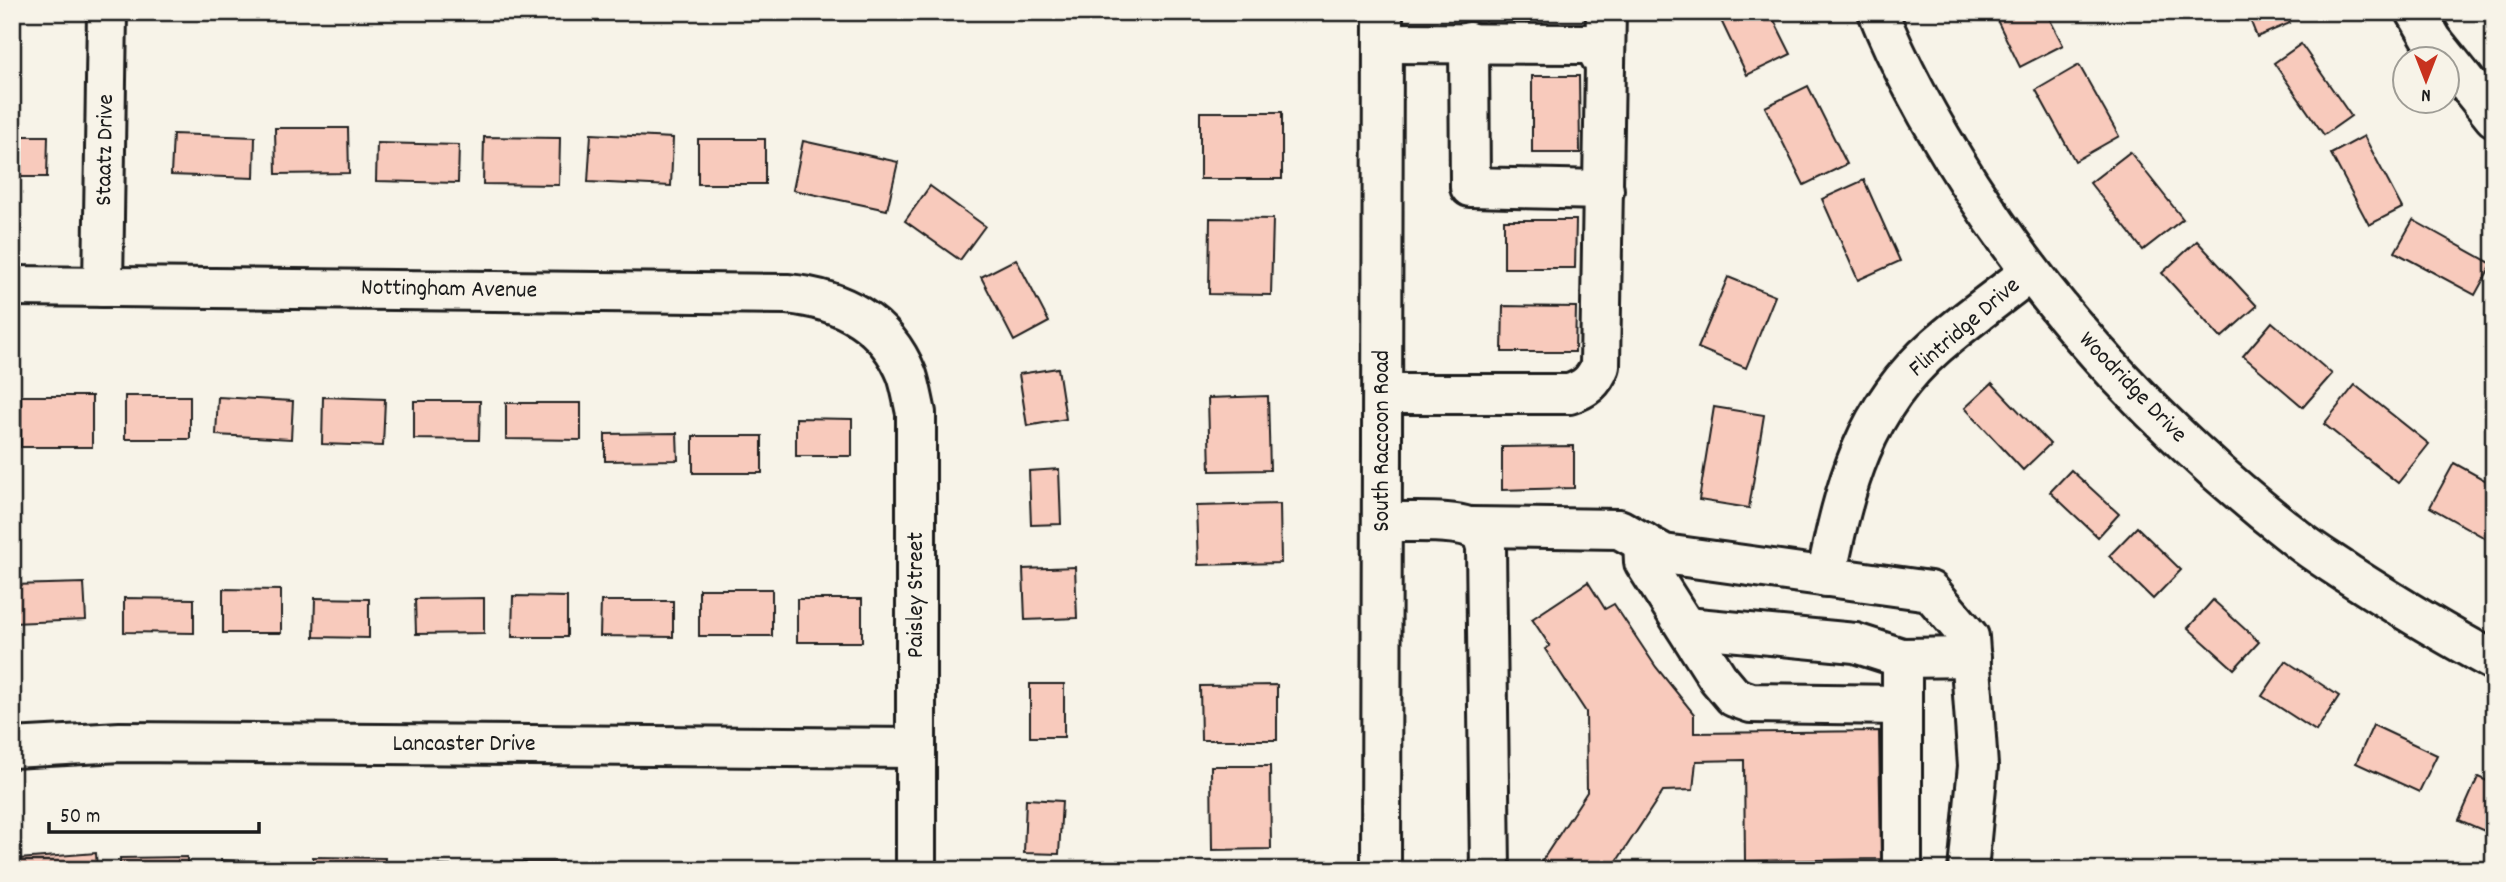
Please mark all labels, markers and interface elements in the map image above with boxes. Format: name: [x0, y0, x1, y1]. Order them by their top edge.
north arrow: [2390, 46, 2460, 116]
text: N: [2421, 80, 2431, 107]
street label: Staatz Drive: [88, 94, 124, 206]
street label: Flintridge Drive: [1902, 270, 2028, 386]
street label: Nottingham Avenue: [361, 271, 537, 309]
street label: Woodridge Drive: [2070, 324, 2194, 452]
street label: South Raccoon Road: [1366, 350, 1400, 532]
street label: Paisley Street: [900, 532, 934, 658]
street label: Lancaster Drive: [392, 728, 536, 762]
scale bar: [49, 791, 259, 835]
text: 50 m: [60, 803, 100, 833]

